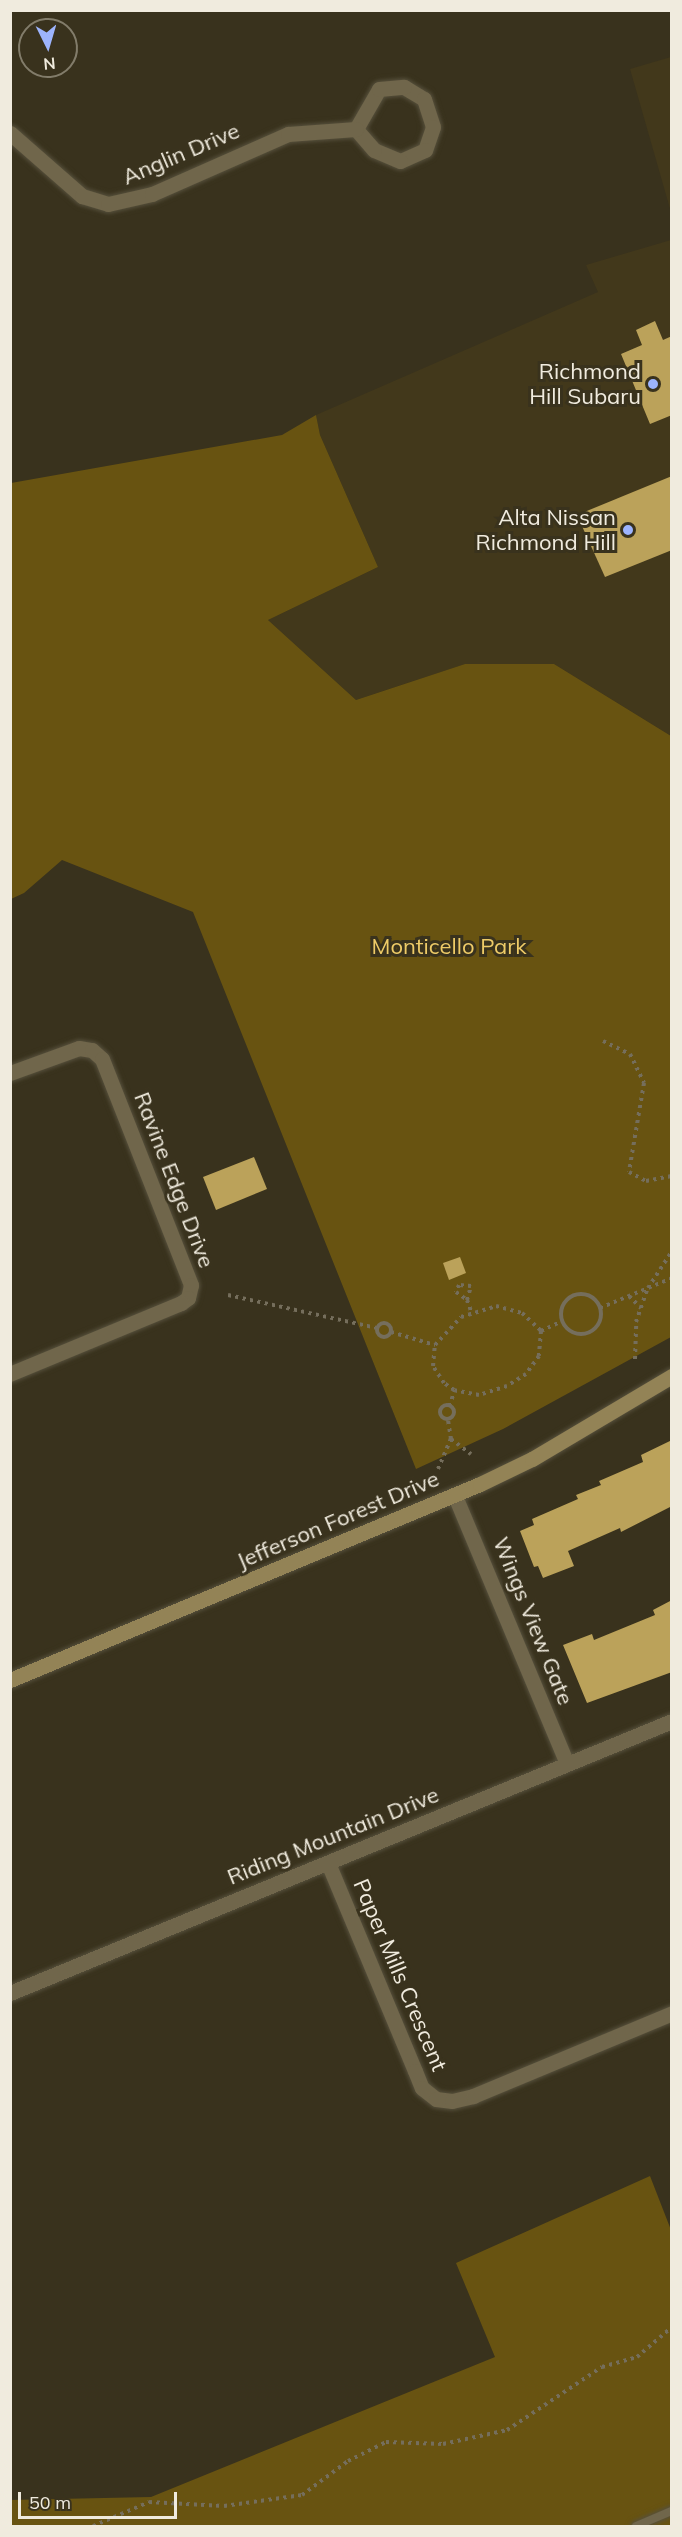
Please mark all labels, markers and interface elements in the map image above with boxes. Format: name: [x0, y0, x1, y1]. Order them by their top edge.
north arrow: [18, 18, 78, 78]
text: N: [42, 53, 56, 74]
street label: Anglin Drive: [119, 118, 243, 190]
place label: Richmond Hill Subaru: [529, 358, 641, 410]
marker: Richmond Hill Subaru: [646, 377, 660, 391]
place label: Alta Nissan Richmond Hill: [475, 504, 616, 556]
marker: Alta Nissan Richmond Hill: [621, 523, 635, 537]
park label: Monticello Park: [372, 934, 526, 960]
street label: Ravine Edge Drive: [128, 1088, 220, 1272]
street label: Jefferson Forest Drive: [233, 1465, 443, 1575]
street label: Wings View Gate: [487, 1533, 579, 1709]
street label: Riding Mountain Drive: [223, 1781, 443, 1891]
street label: Paper Mills Crescent: [348, 1875, 452, 2075]
scale bar: [21, 2480, 180, 2518]
text: 50 m: [29, 2491, 71, 2514]

